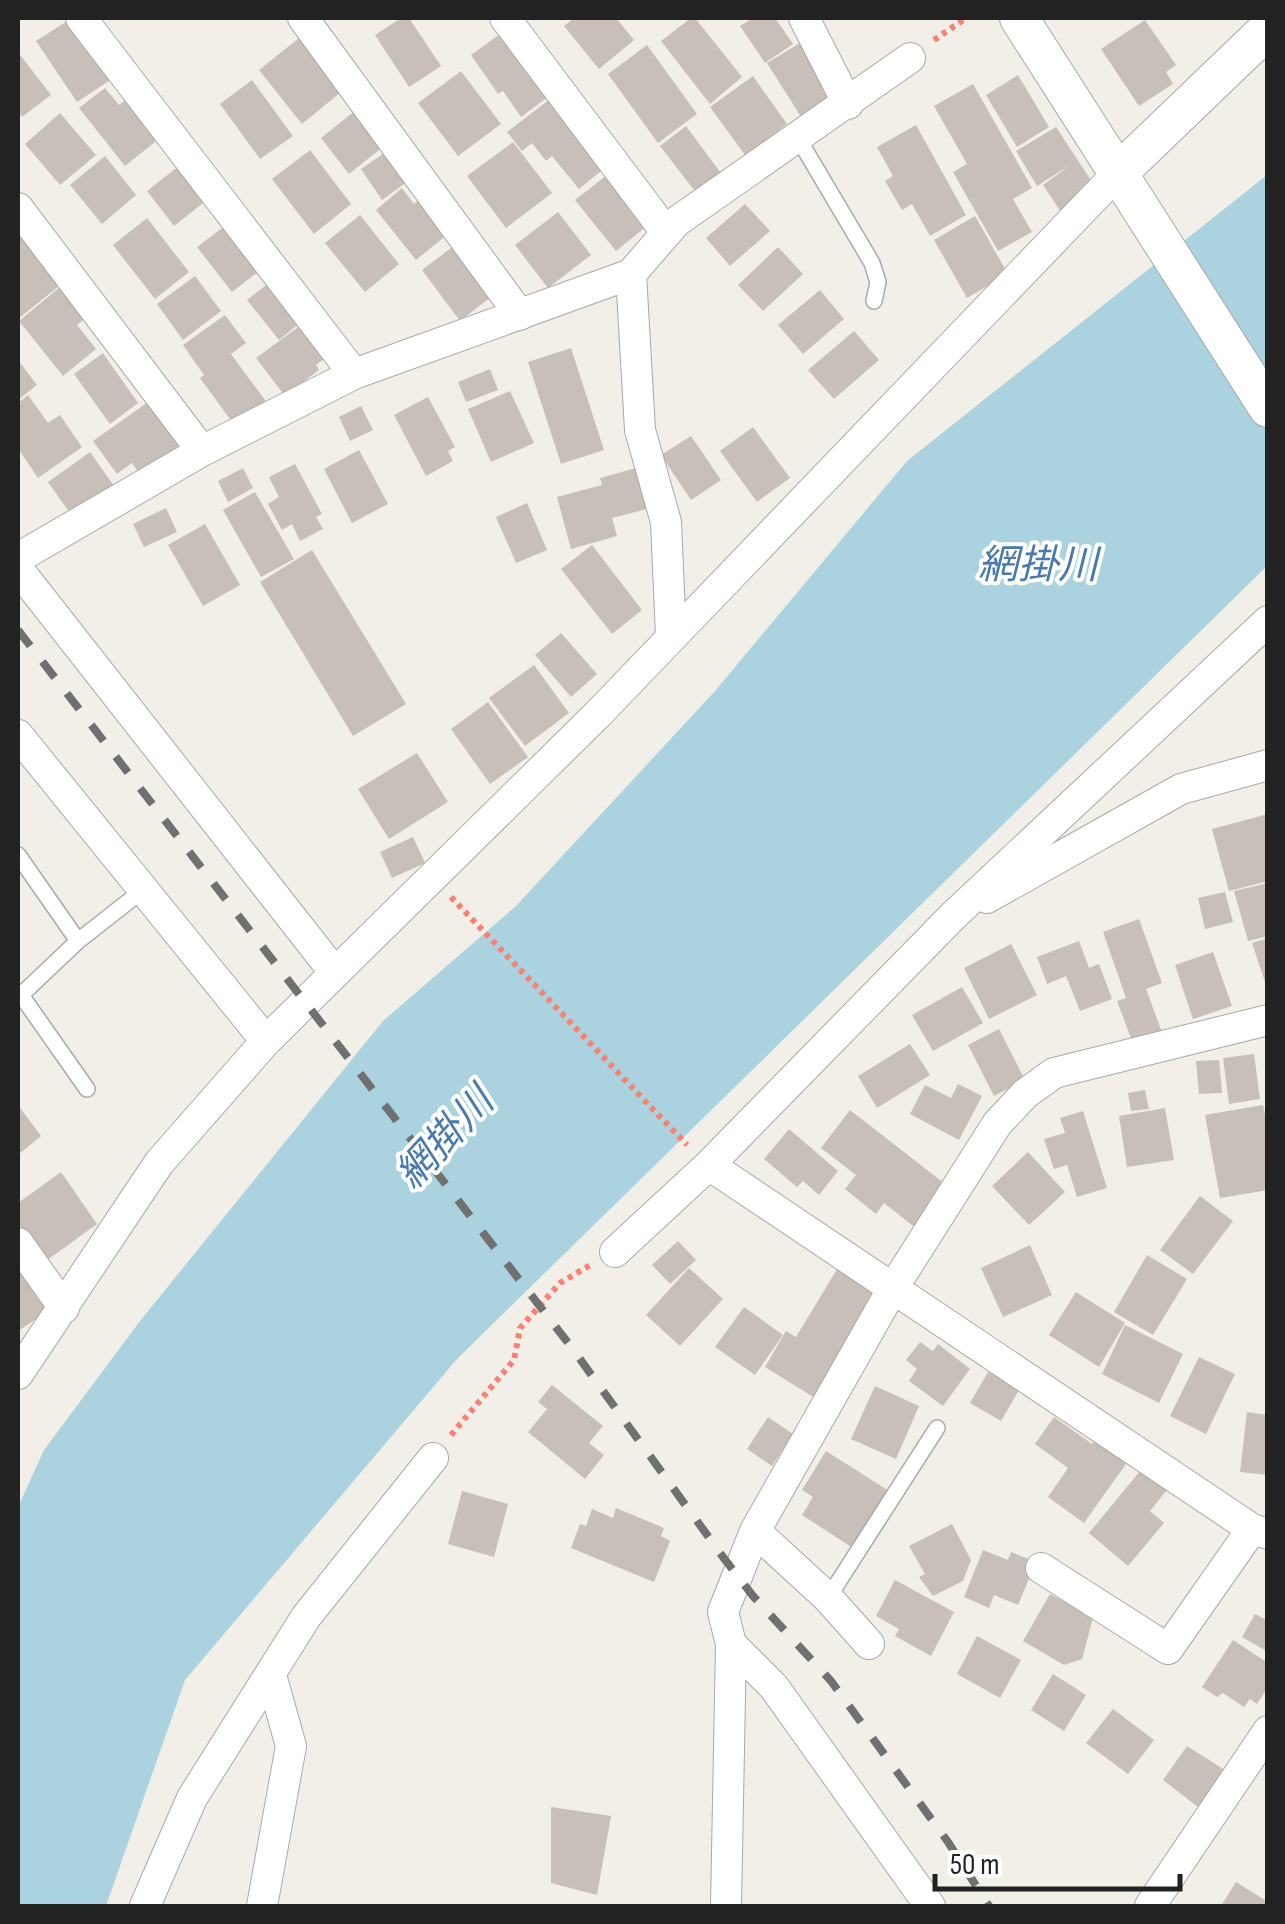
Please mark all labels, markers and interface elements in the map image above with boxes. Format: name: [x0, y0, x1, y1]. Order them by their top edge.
water label: 網掛川: [978, 542, 1102, 590]
water label: 網掛川: [387, 1075, 507, 1199]
scale bar: [935, 1829, 1180, 1891]
text: 50 m: [950, 1847, 999, 1883]

